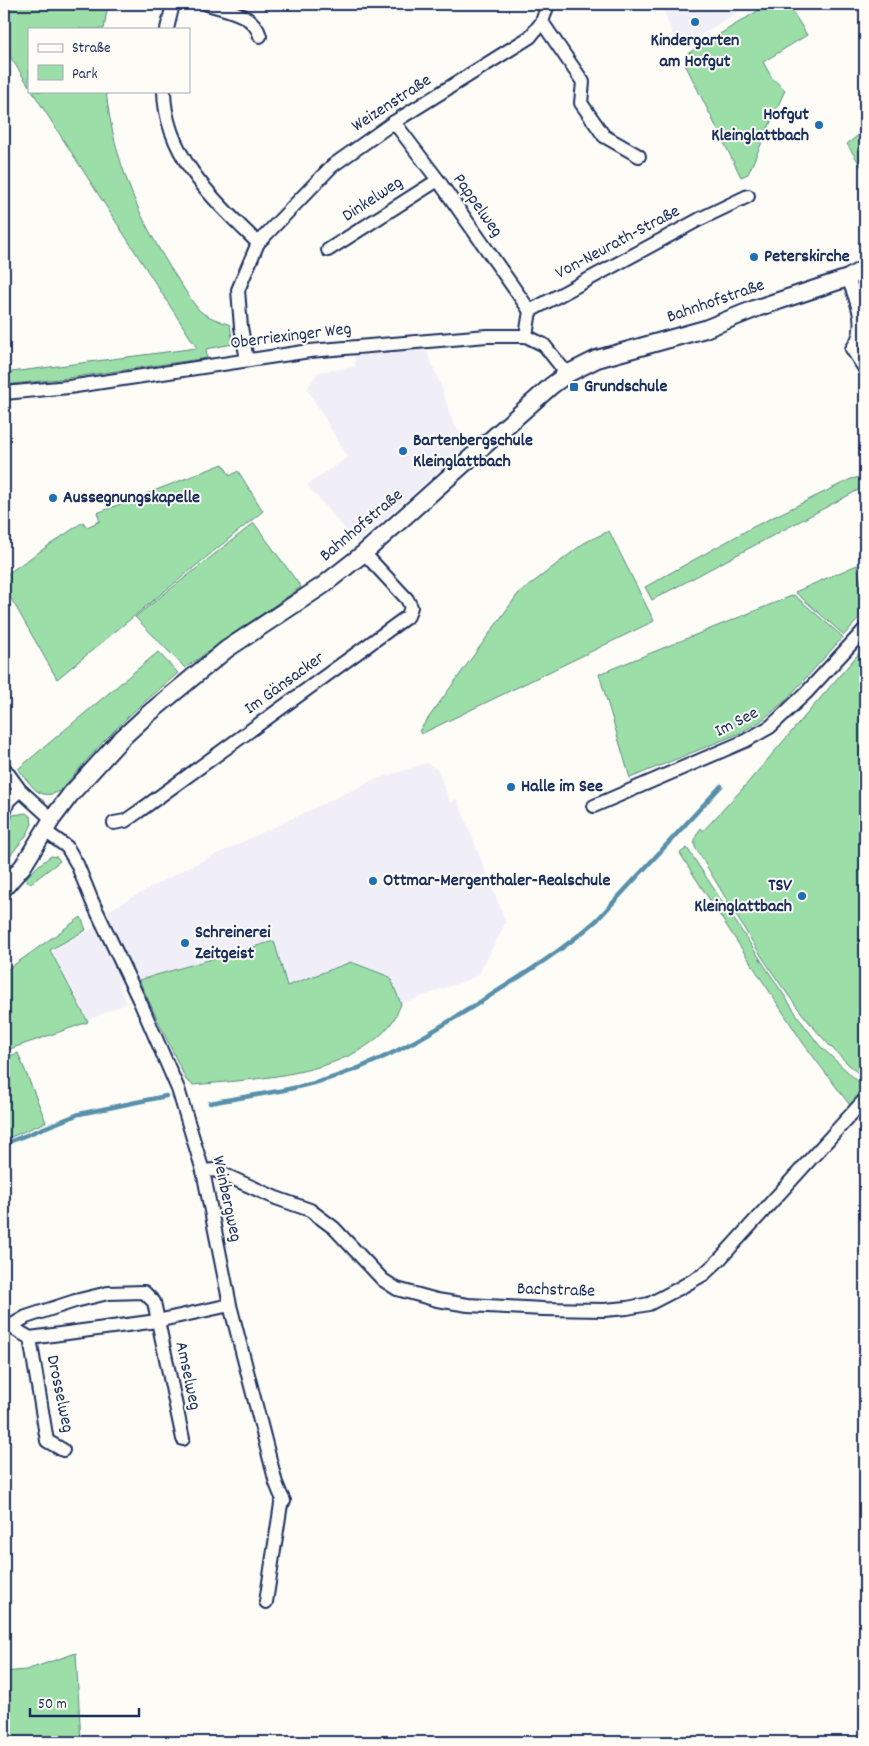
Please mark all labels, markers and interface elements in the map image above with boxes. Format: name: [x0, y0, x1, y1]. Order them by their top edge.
marker: Kindergarten am Hofgut: [689, 16, 701, 28]
legend: [28, 28, 190, 92]
place label: Kindergarten am Hofgut: [651, 29, 739, 75]
text: Straße: [72, 38, 111, 60]
text: Park: [72, 64, 98, 86]
street label: Weizenstraße: [347, 69, 437, 139]
place label: Hofgut Kleinglattbach: [711, 103, 809, 149]
marker: Hofgut Kleinglattbach: [813, 119, 825, 131]
street label: Pappelweg: [446, 169, 508, 243]
street label: Dinkelweg: [338, 171, 408, 229]
street label: Von-Neurath-Straße: [551, 200, 685, 286]
place label: Peterskirche: [764, 245, 850, 270]
marker: Peterskirche: [748, 251, 760, 263]
street label: Bahnhofstraße: [664, 274, 768, 330]
street label: Oberriexinger Weg: [229, 317, 353, 357]
place label: Grundschule: [584, 375, 667, 400]
marker: Grundschule: [568, 381, 580, 393]
place label: Bartenbergschule Kleinglattbach: [413, 429, 533, 475]
marker: Bartenbergschule Kleinglattbach: [397, 445, 409, 457]
street label: Bahnhofstraße: [315, 484, 409, 568]
place label: Aussegnungskapelle: [63, 486, 200, 511]
marker: Aussegnungskapelle: [47, 492, 59, 504]
street label: Im Gänsacker: [240, 646, 331, 722]
street label: Im See: [711, 701, 763, 745]
place label: Halle im See: [521, 775, 603, 800]
marker: Halle im See: [505, 781, 517, 793]
place label: Ottmar-Mergenthaler-Realschule: [383, 869, 610, 894]
place label: TSV Kleinglattbach: [694, 874, 792, 920]
marker: Ottmar-Mergenthaler-Realschule: [367, 875, 379, 887]
marker: TSV Kleinglattbach: [796, 890, 808, 902]
place label: Schreinerei Zeitgeist: [195, 921, 271, 967]
marker: Schreinerei Zeitgeist: [179, 937, 191, 949]
street label: Weinbergweg: [205, 1154, 247, 1245]
street label: Bachstraße: [516, 1277, 596, 1305]
street label: Amselweg: [168, 1339, 206, 1413]
street label: Drosselweg: [39, 1353, 79, 1435]
scale bar: [30, 1686, 139, 1718]
text: 50 m: [38, 1694, 67, 1716]

